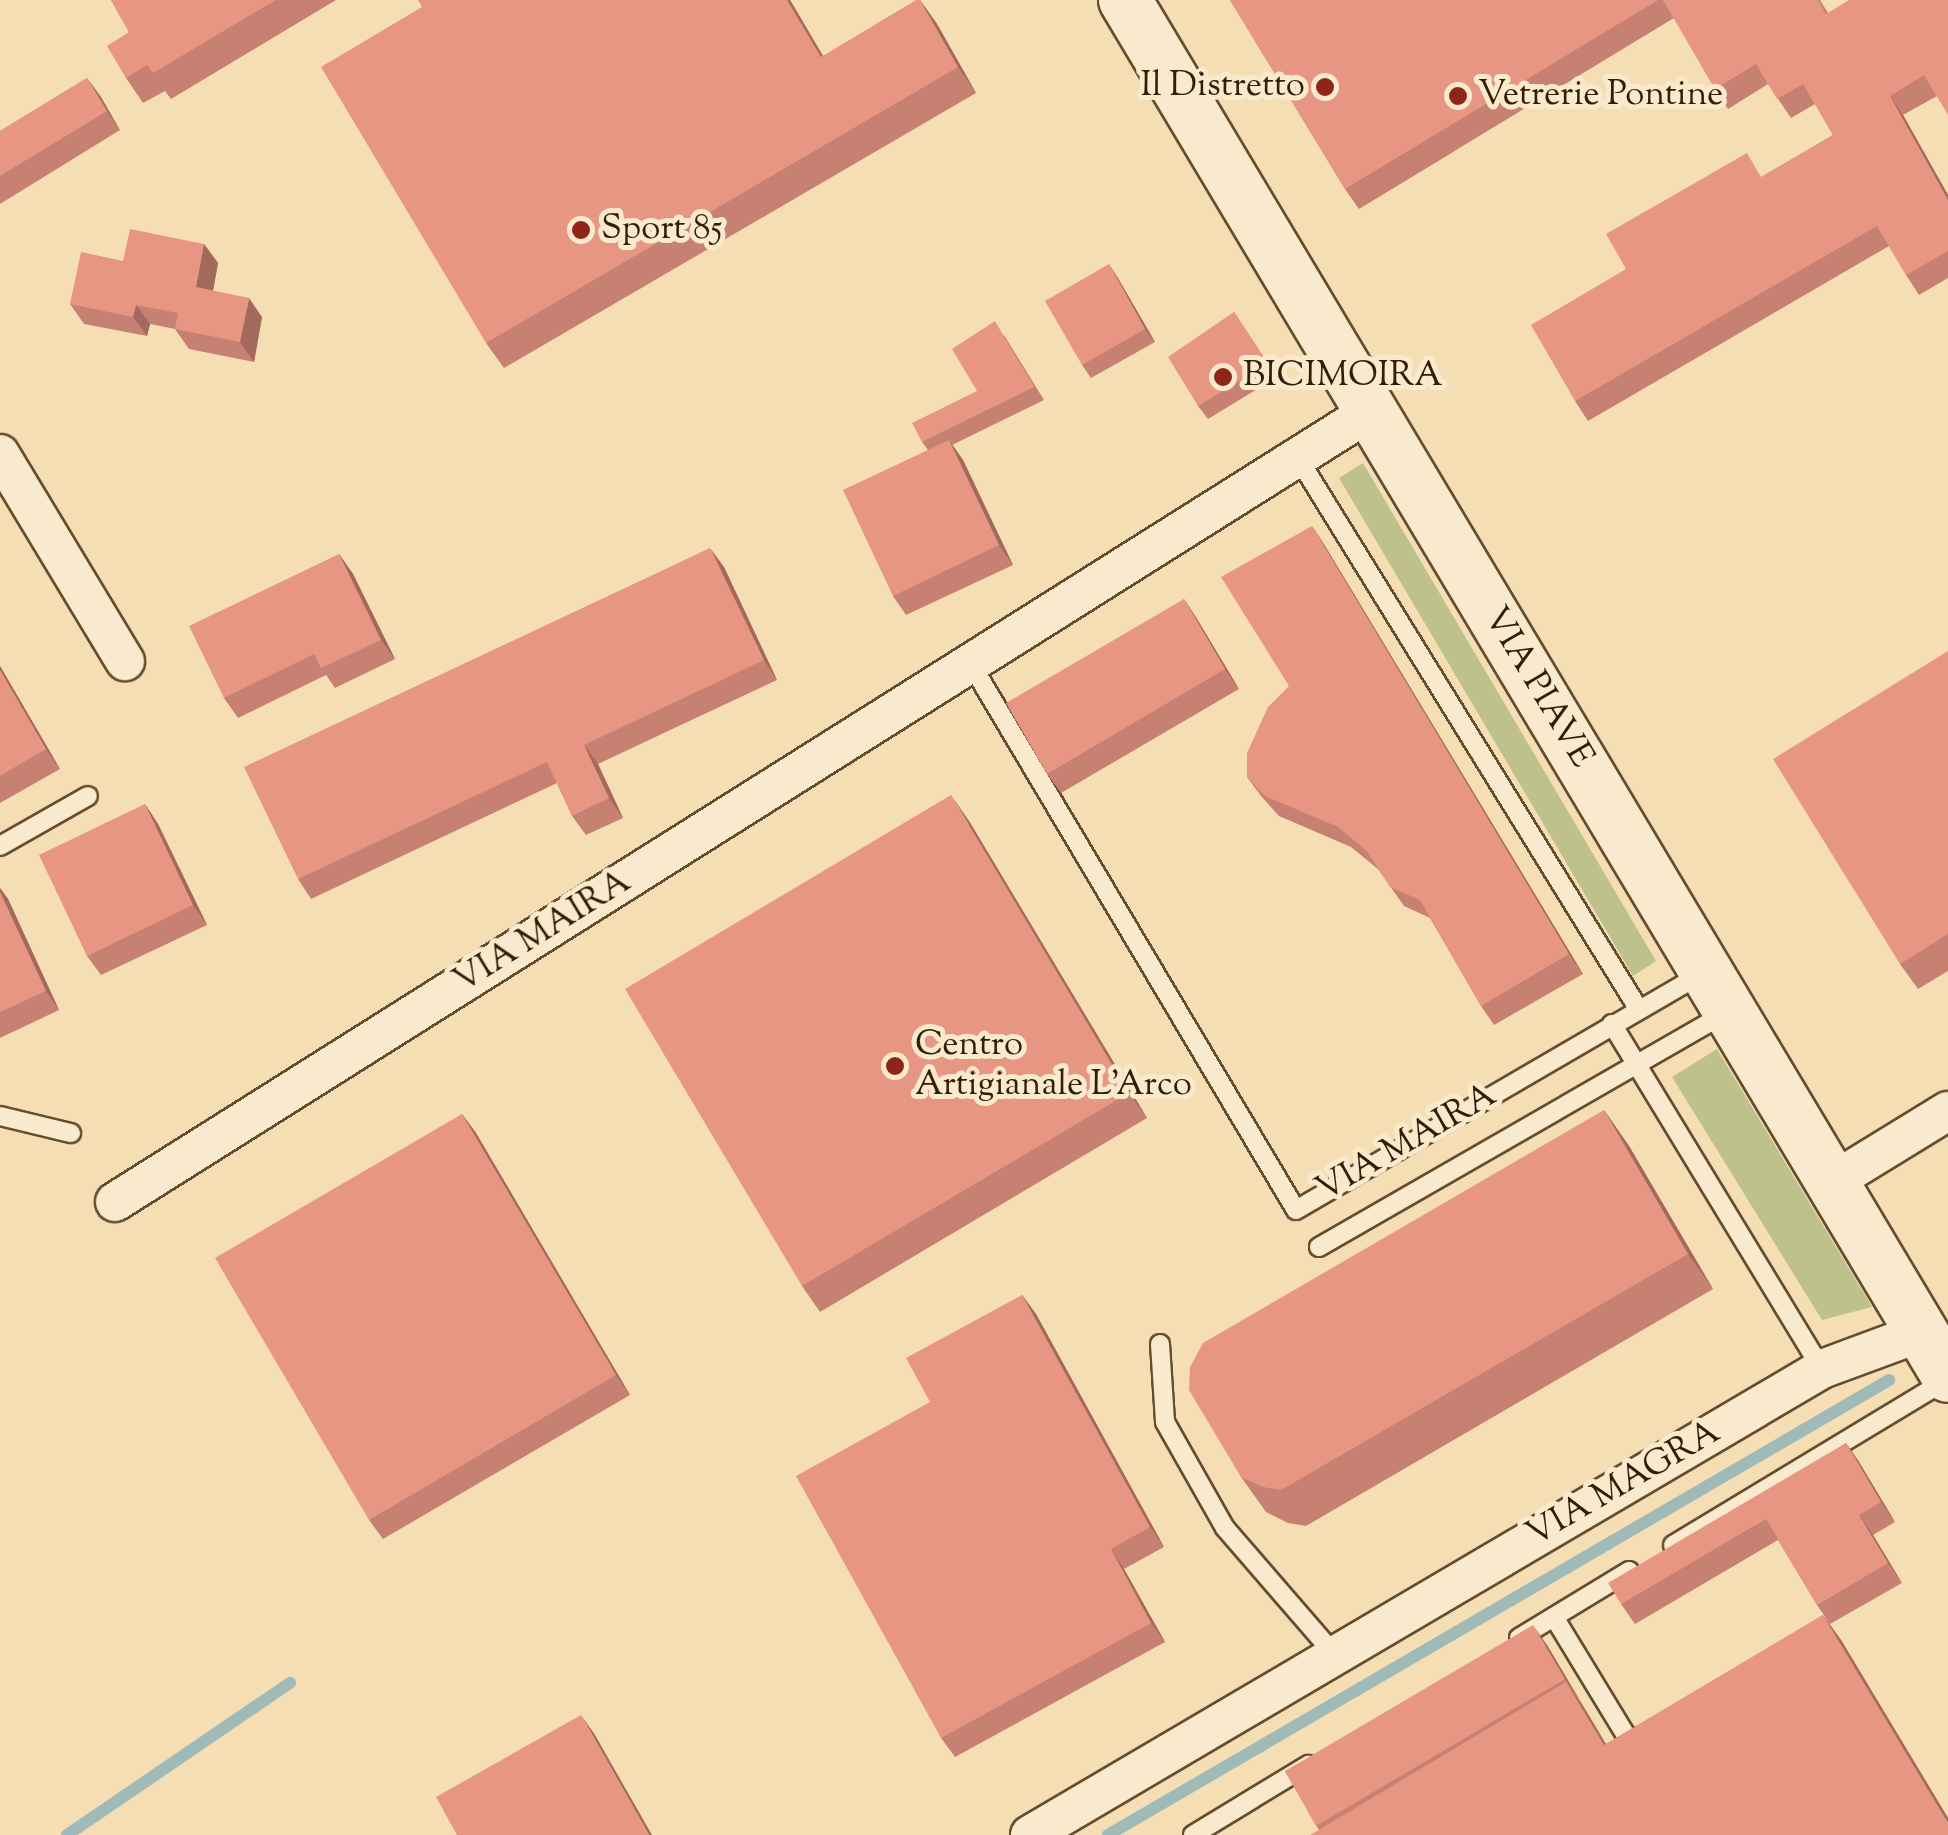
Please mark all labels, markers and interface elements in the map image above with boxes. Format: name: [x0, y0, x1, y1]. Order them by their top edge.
place label: Il Distretto: [1141, 66, 1305, 108]
place label: Vetrerie Pontine: [1478, 75, 1723, 117]
marker: Il Distretto: [1314, 76, 1336, 98]
marker: Vetrerie Pontine: [1447, 85, 1469, 107]
place label: Sport 85: [601, 209, 722, 251]
marker: Sport 85: [570, 219, 592, 241]
place label: BICIMOIRA: [1243, 356, 1443, 398]
marker: BICIMOIRA: [1212, 366, 1234, 388]
street label: VIA PIAVE: [1473, 600, 1601, 776]
street label: VIA MAIRA: [447, 862, 639, 1004]
place label: Centro Artigianale L'Arco: [915, 1025, 1192, 1107]
marker: Centro Artigianale L'Arco: [884, 1055, 906, 1077]
street label: VIA MAIRA: [1309, 1076, 1505, 1212]
street label: VIA MAGRA: [1520, 1413, 1728, 1557]

